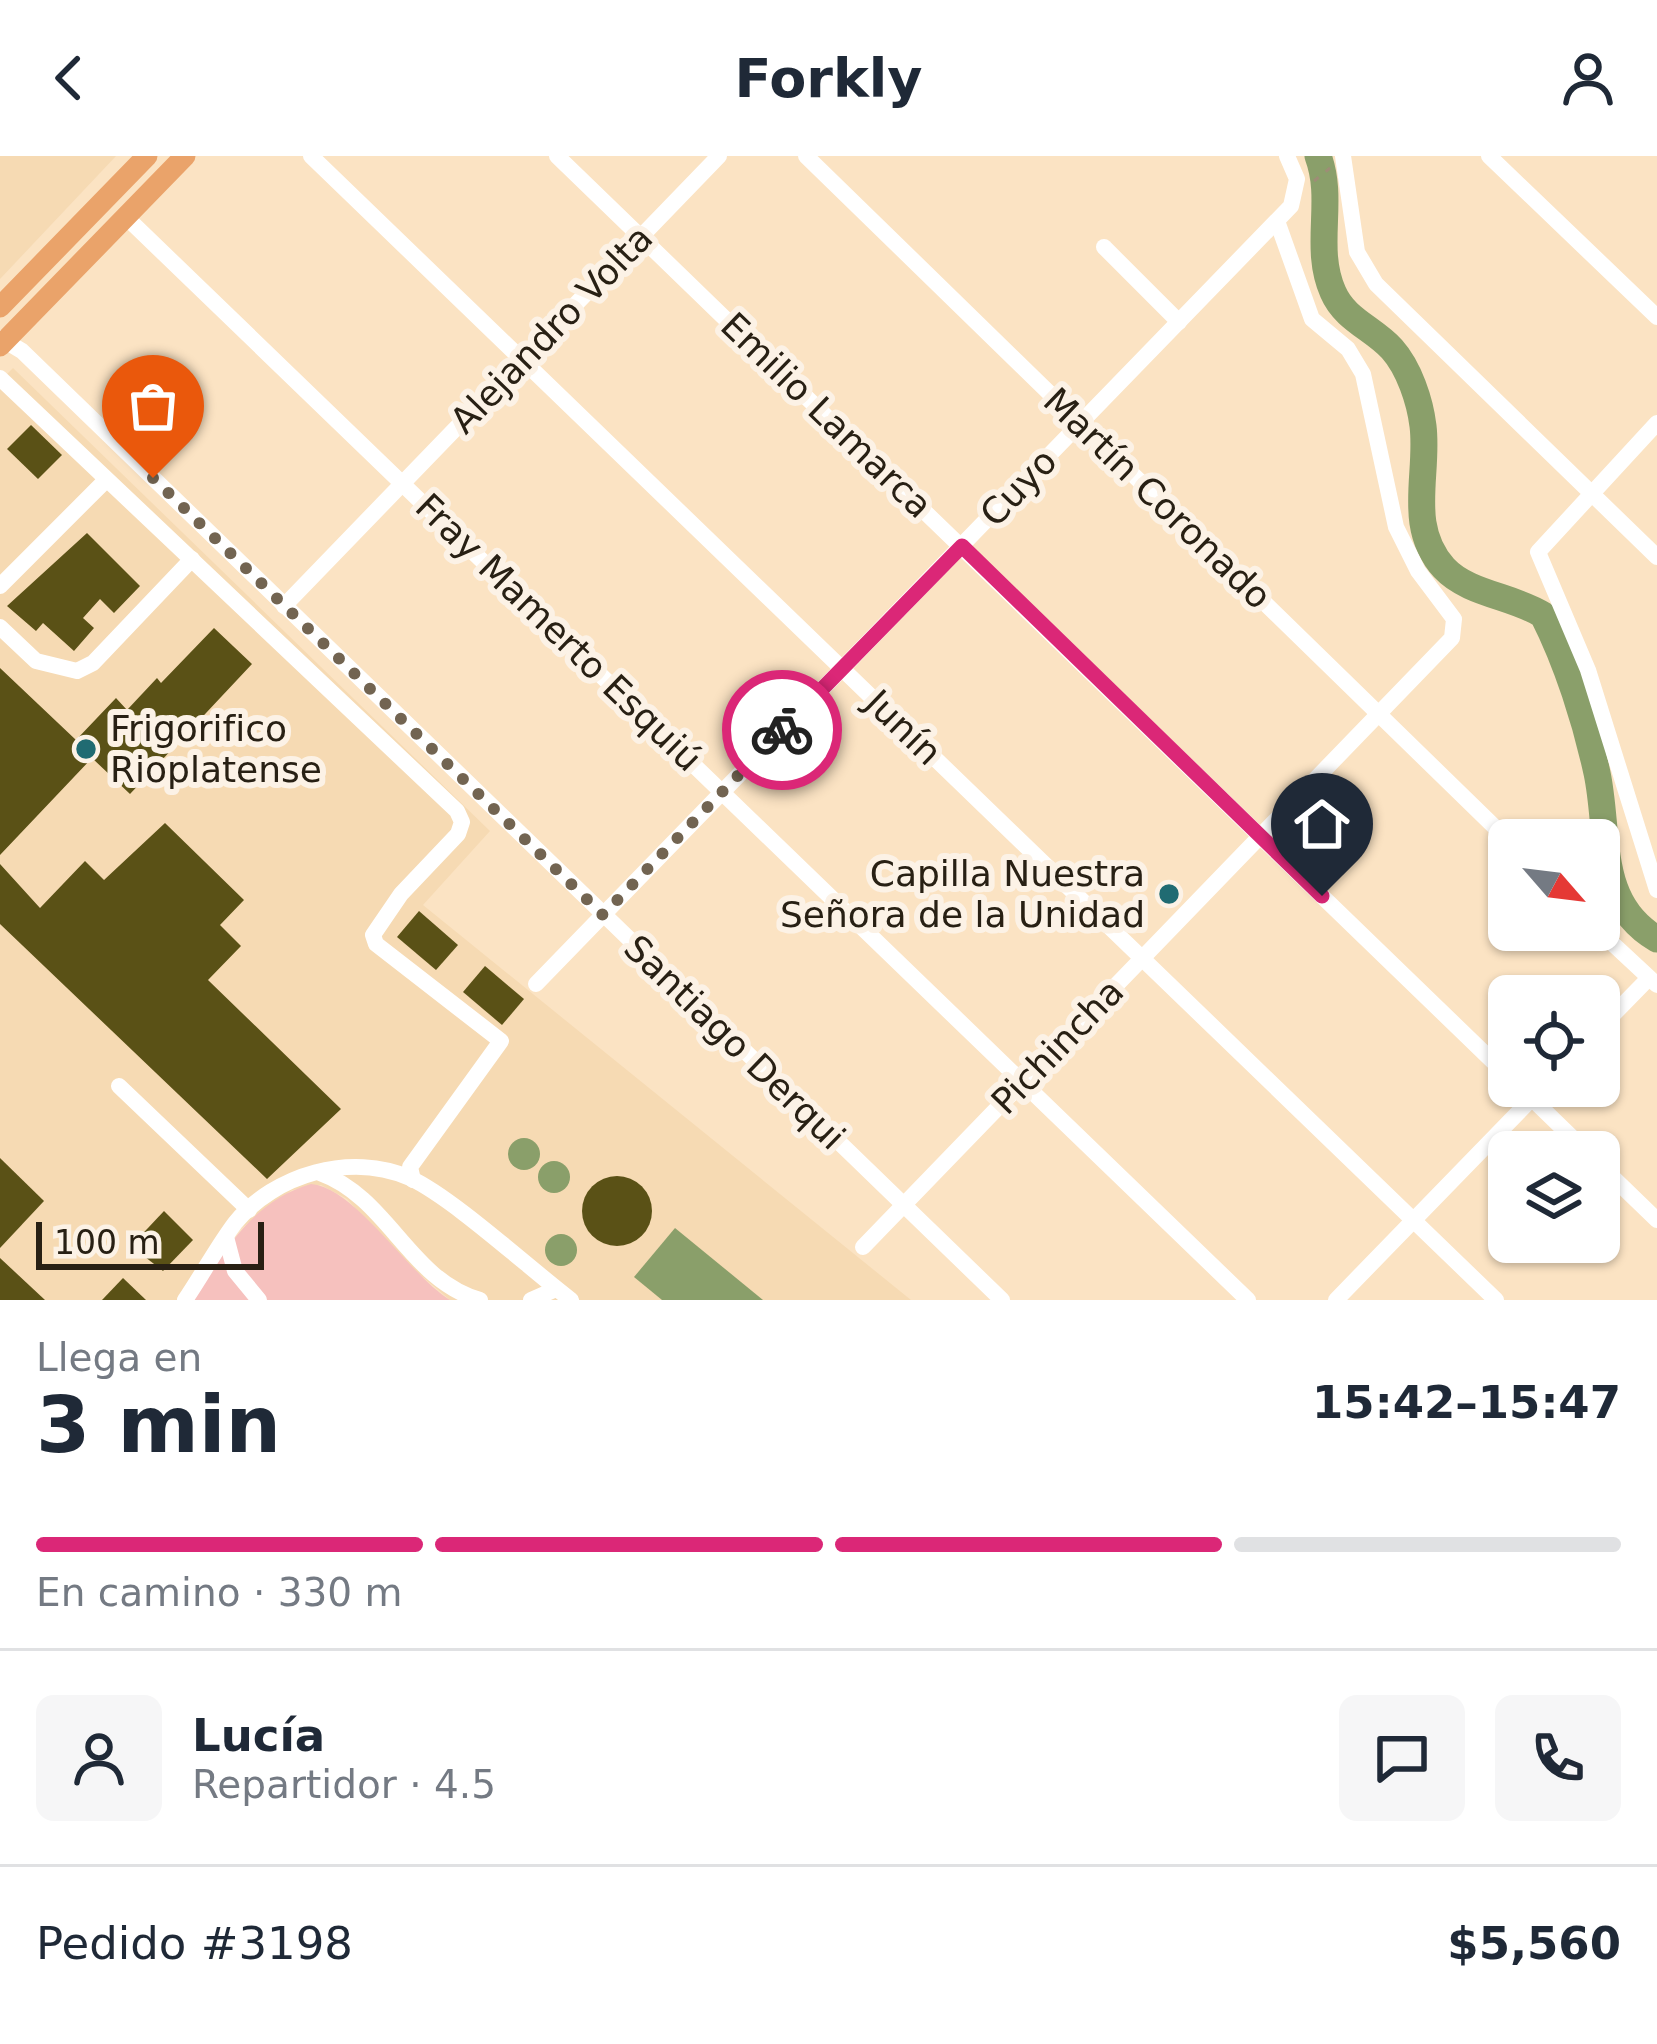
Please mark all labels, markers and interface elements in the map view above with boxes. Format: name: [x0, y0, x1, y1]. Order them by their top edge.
icon: back: [36, 45, 102, 111]
icon: person: [1555, 45, 1621, 111]
text: Forkly: [734, 47, 923, 110]
street label: Alejandro Volta: [442, 217, 661, 441]
street label: Emilio Lamarca: [713, 305, 940, 526]
pin: [102, 355, 204, 478]
icon: bag: [120, 373, 186, 439]
street label: Martín Coronado: [1036, 380, 1280, 617]
street label: Cuyo: [972, 440, 1065, 534]
street label: Fray Mamerto Esquiú: [408, 485, 710, 779]
courier: [722, 670, 842, 790]
street label: Junín: [856, 680, 950, 773]
icon: bike: [749, 697, 815, 763]
place label: Frigorifico Rioplatense: [110, 708, 322, 790]
marker: Frigorifico Rioplatense: [73, 736, 99, 762]
pin: [1271, 773, 1373, 896]
icon: home: [1289, 791, 1355, 857]
north arrow: [1488, 819, 1620, 951]
map controls: [1488, 819, 1620, 1263]
place label: Capilla Nuestra Señora de la Unidad: [780, 853, 1145, 935]
marker: Capilla Nuestra Señora de la Unidad: [1156, 881, 1182, 907]
street label: Santiago Derqui: [616, 927, 853, 1158]
street label: Pichincha: [983, 971, 1132, 1122]
button: locate: [1488, 975, 1620, 1107]
button: layers: [1488, 1131, 1620, 1263]
scale bar: [36, 1216, 264, 1269]
text: 100 m: [54, 1223, 160, 1262]
text: Llega en: [36, 1335, 202, 1380]
text: 15:42–15:47: [1312, 1376, 1621, 1429]
text: 3 min: [36, 1380, 281, 1470]
text: En camino · 330 m: [36, 1570, 403, 1615]
button: person: [36, 1695, 162, 1821]
button: chat: [1339, 1695, 1465, 1821]
button: phone: [1495, 1695, 1621, 1821]
text: Lucía: [192, 1709, 325, 1762]
text: Repartidor · 4.5: [192, 1762, 496, 1807]
text: Pedido #3198: [36, 1917, 353, 1970]
text: $5,560: [1447, 1917, 1621, 1970]

